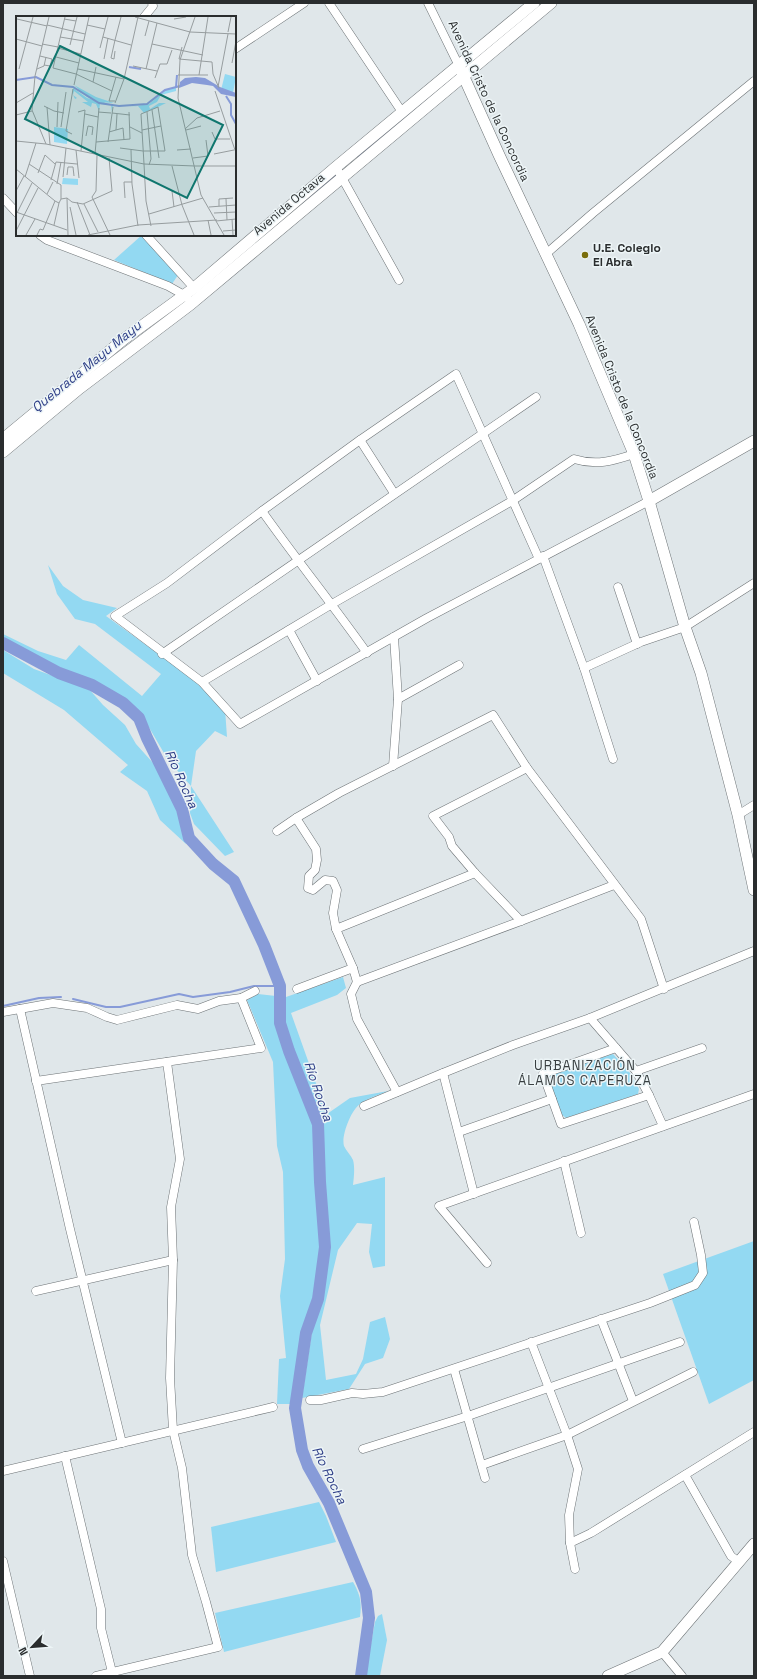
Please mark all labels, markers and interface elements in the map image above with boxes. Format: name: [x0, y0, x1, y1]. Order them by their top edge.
inset map: [16, 16, 236, 236]
street label: Avenida Cristo de la Concordia: [445, 18, 533, 184]
street label: Avenida Octava: [250, 169, 328, 239]
place label: U.E. Colegio El Abra: [593, 240, 661, 270]
marker: U.E. Colegio El Abra: [580, 250, 590, 260]
street label: Avenida Cristo de la Concordia: [582, 313, 662, 482]
water label: Quebrada Mayu Mayu: [28, 316, 145, 416]
water label: Río Rocha: [161, 747, 202, 812]
district label: URBANIZACIÓN ÁLAMOS CAPERUZA: [518, 1057, 652, 1089]
water label: Río Rocha: [300, 1059, 337, 1124]
water label: Río Rocha: [308, 1444, 351, 1507]
north arrow: [12, 1627, 52, 1667]
text: N: [15, 1645, 31, 1658]

